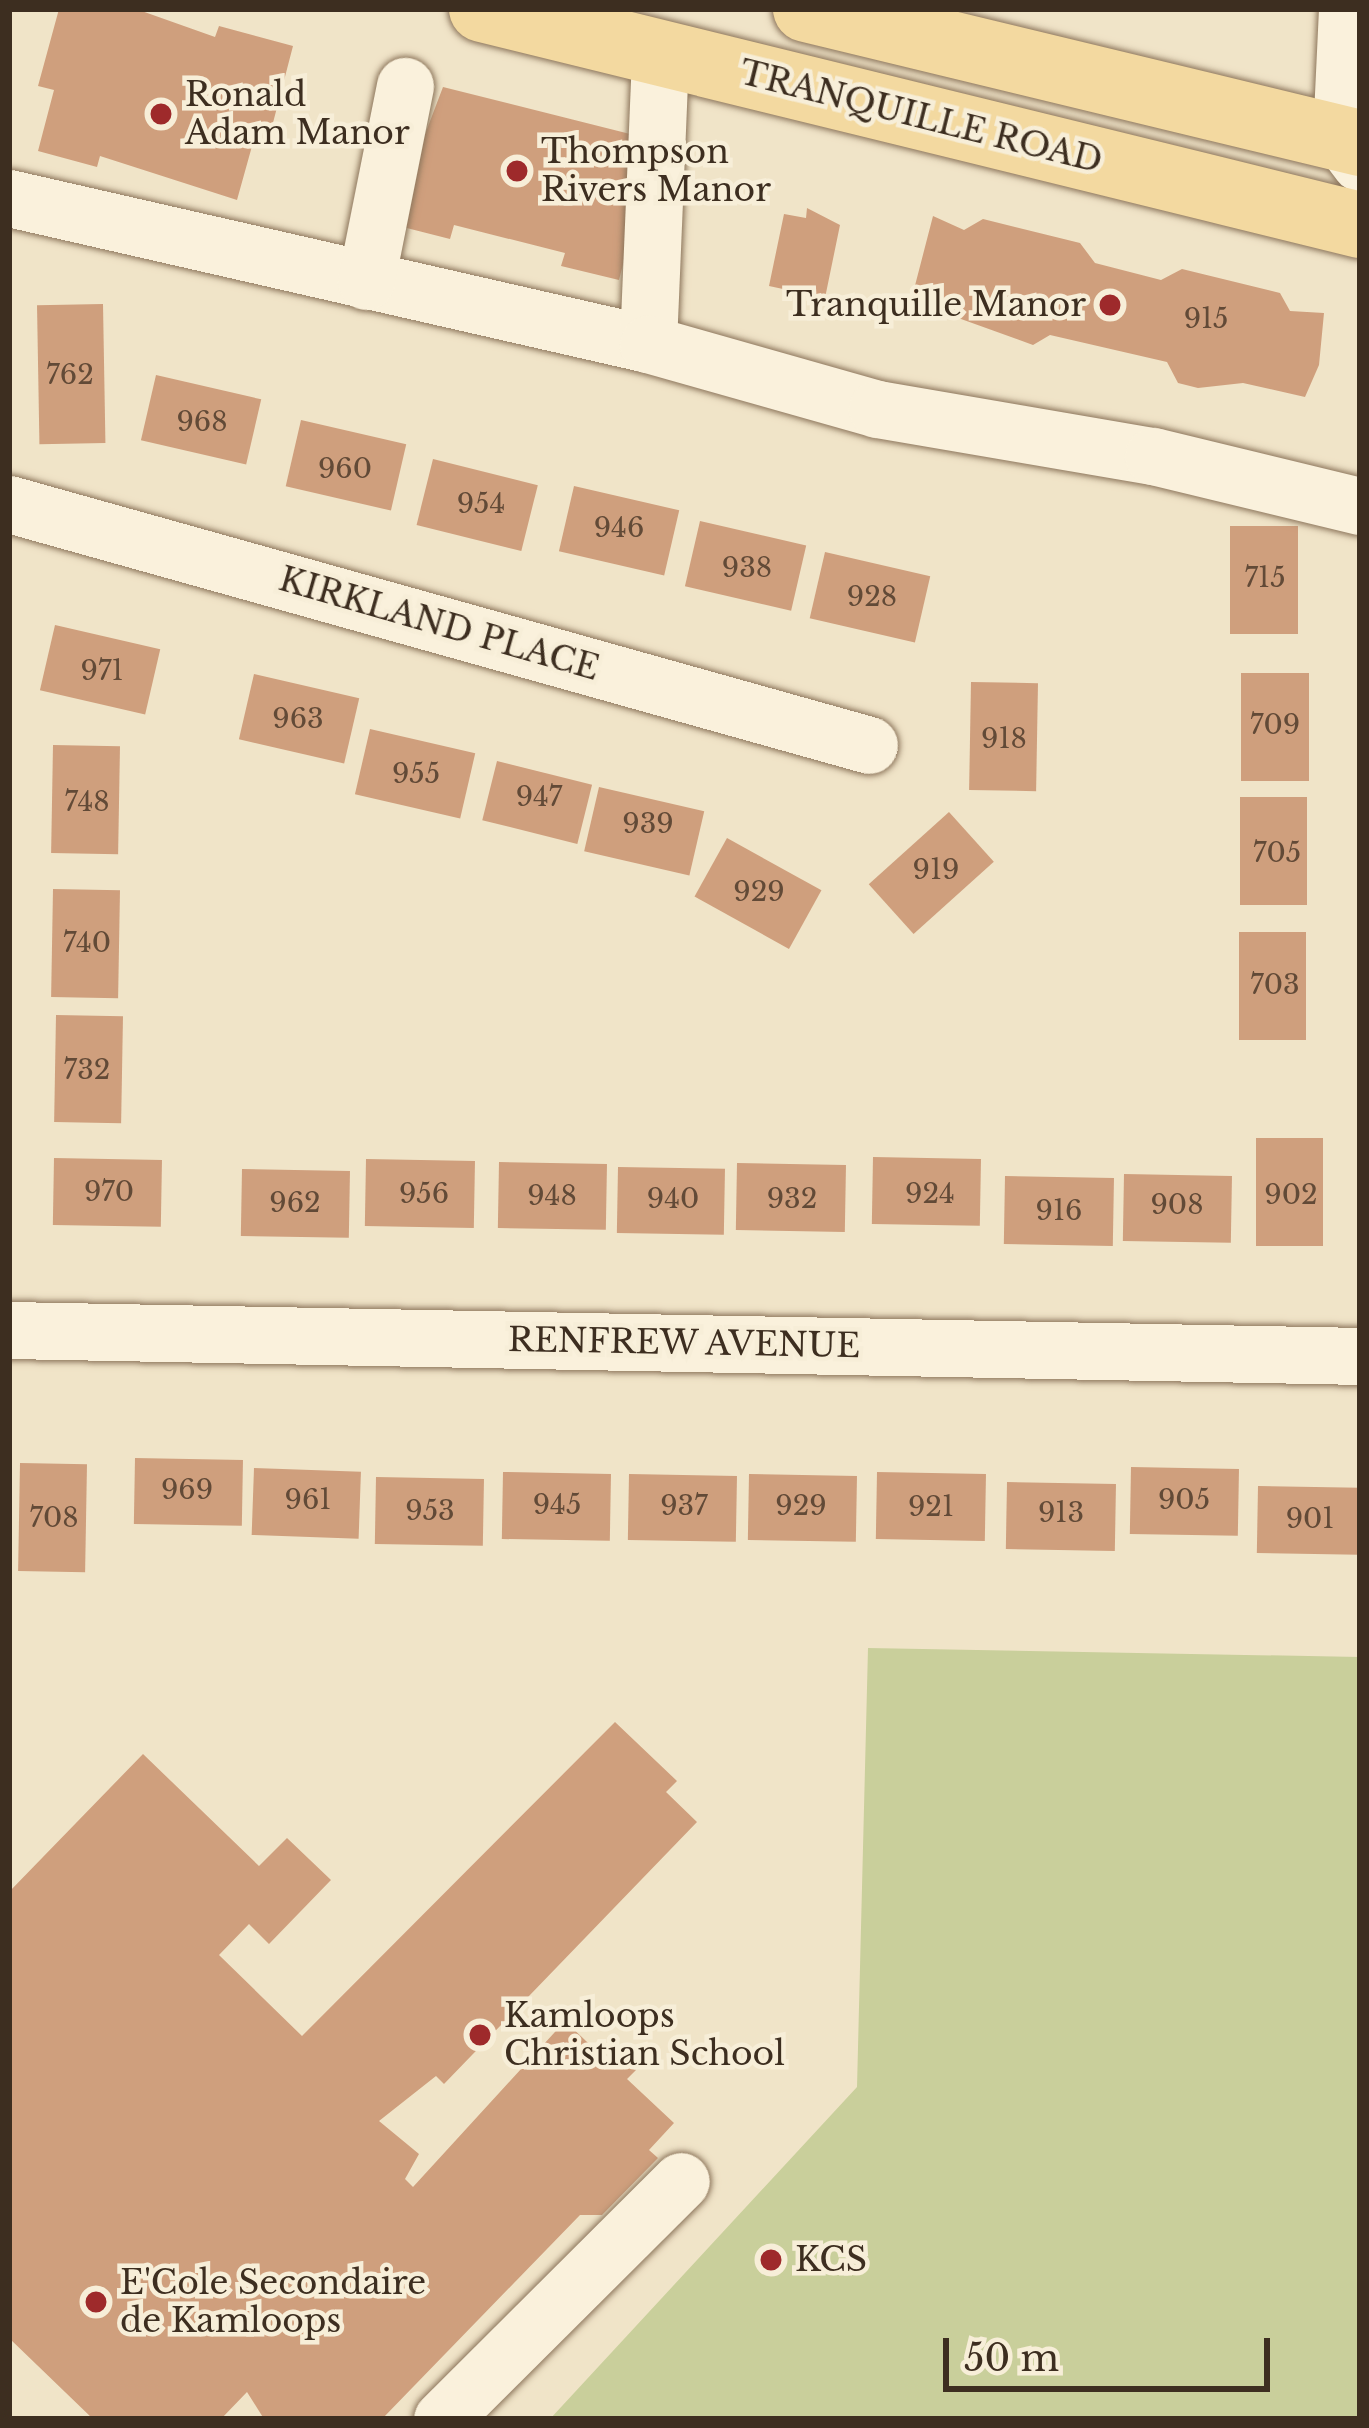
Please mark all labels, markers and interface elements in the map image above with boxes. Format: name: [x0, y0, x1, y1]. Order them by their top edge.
street label: TRANQUILLE ROAD: [736, 53, 1106, 181]
place label: Ronald Adam Manor: [185, 75, 410, 153]
marker: Ronald Adam Manor: [148, 101, 174, 127]
place label: Thompson Rivers Manor: [541, 132, 771, 210]
marker: Thompson Rivers Manor: [504, 158, 530, 184]
place label: Tranquille Manor: [786, 285, 1086, 325]
marker: Tranquille Manor: [1097, 292, 1123, 318]
house number: 915: [1184, 303, 1228, 335]
house number: 762: [46, 359, 94, 391]
house number: 968: [176, 406, 228, 438]
house number: 960: [318, 453, 372, 485]
house number: 954: [457, 488, 505, 520]
house number: 946: [594, 512, 644, 544]
house number: 938: [722, 552, 772, 584]
street label: KIRKLAND PLACE: [275, 559, 603, 689]
house number: 715: [1245, 562, 1285, 594]
house number: 928: [847, 581, 897, 613]
house number: 971: [81, 655, 123, 687]
house number: 963: [272, 703, 324, 735]
house number: 709: [1250, 709, 1300, 741]
house number: 918: [981, 723, 1027, 755]
house number: 955: [392, 758, 440, 790]
house number: 947: [516, 781, 562, 813]
house number: 748: [64, 786, 110, 818]
house number: 939: [622, 808, 674, 840]
house number: 705: [1253, 837, 1301, 869]
house number: 919: [913, 854, 959, 886]
house number: 929: [733, 876, 785, 908]
house number: 740: [63, 927, 111, 959]
house number: 703: [1250, 969, 1300, 1001]
house number: 732: [64, 1054, 110, 1086]
house number: 970: [84, 1176, 134, 1208]
house number: 956: [399, 1178, 449, 1210]
house number: 924: [905, 1178, 955, 1210]
house number: 902: [1264, 1179, 1318, 1211]
house number: 948: [527, 1180, 577, 1212]
house number: 940: [647, 1183, 699, 1215]
house number: 932: [767, 1183, 817, 1215]
house number: 962: [269, 1187, 321, 1219]
house number: 908: [1150, 1189, 1204, 1221]
house number: 916: [1036, 1195, 1082, 1227]
street label: RENFREW AVENUE: [506, 1320, 862, 1366]
house number: 969: [161, 1474, 213, 1506]
house number: 961: [285, 1484, 331, 1516]
house number: 905: [1158, 1484, 1210, 1516]
house number: 945: [533, 1489, 581, 1521]
house number: 937: [660, 1490, 708, 1522]
house number: 929: [775, 1490, 827, 1522]
house number: 921: [908, 1491, 954, 1523]
house number: 953: [405, 1495, 455, 1527]
house number: 913: [1038, 1497, 1084, 1529]
house number: 708: [29, 1502, 79, 1534]
house number: 901: [1286, 1503, 1334, 1535]
place label: Kamloops Christian School: [504, 1996, 785, 2074]
marker: Kamloops Christian School: [467, 2022, 493, 2048]
place label: KCS: [795, 2240, 867, 2280]
marker: KCS: [758, 2247, 784, 2273]
place label: E'Cole Secondaire de Kamloops: [120, 2263, 426, 2341]
marker: E'Cole Secondaire de Kamloops: [83, 2289, 109, 2315]
scale bar: [949, 2314, 1276, 2388]
text: 50 m: [964, 2336, 1059, 2381]

